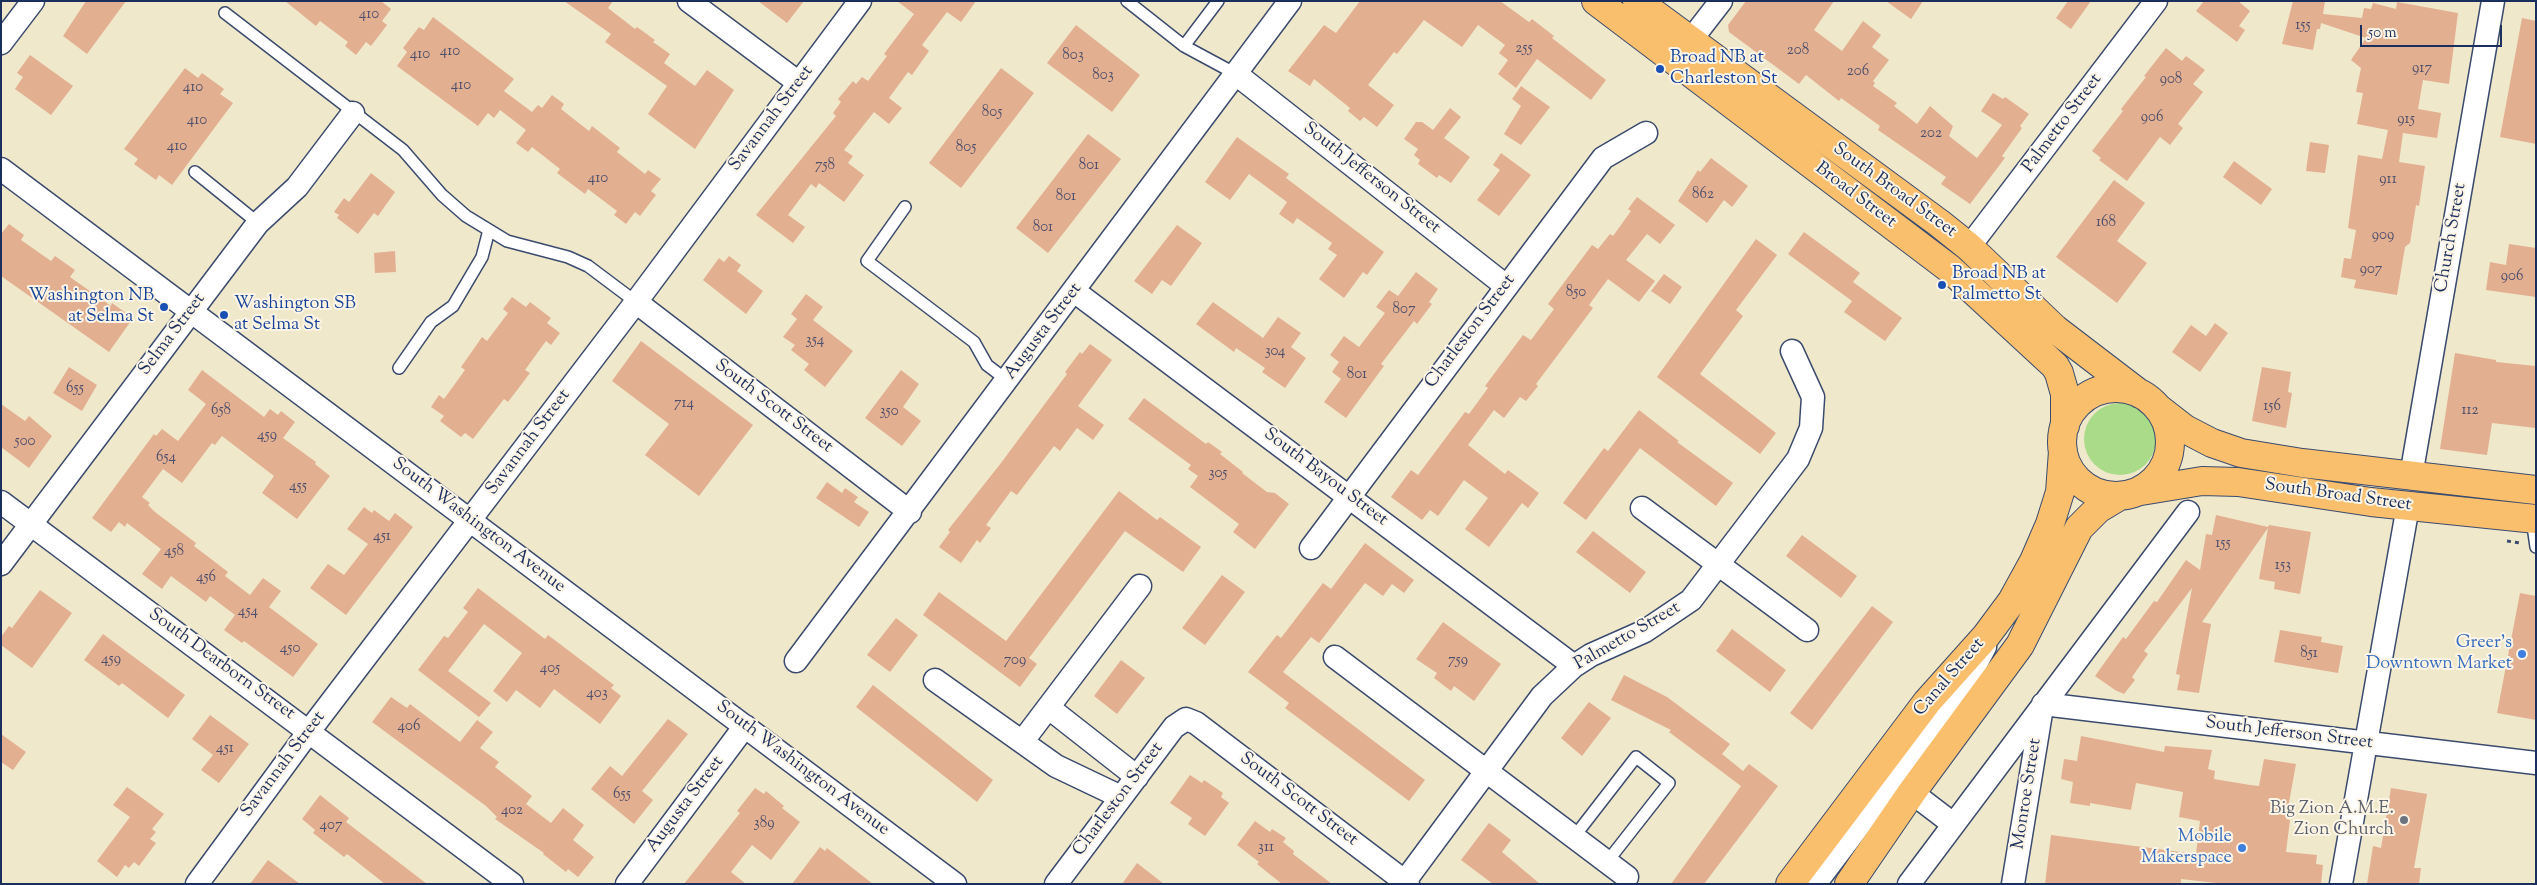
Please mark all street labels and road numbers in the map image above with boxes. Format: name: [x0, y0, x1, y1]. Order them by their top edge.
street label: Savannah Street: [725, 62, 819, 176]
street label: Palmetto Street: [2019, 70, 2107, 178]
street label: South Jefferson Street: [1298, 119, 1444, 239]
street label: South Broad Street: [1828, 139, 1960, 243]
street label: Broad Street: [1810, 158, 1900, 234]
street label: Church Street: [2432, 181, 2472, 295]
street label: Charleston Street: [1421, 271, 1521, 393]
street label: Augusta Street: [1001, 279, 1087, 385]
street label: Selma Street: [135, 290, 211, 380]
street label: South Scott Street: [710, 355, 836, 459]
street label: Savannah Street: [482, 386, 576, 500]
street label: South Bayou Street: [1259, 424, 1391, 532]
street label: South Washington Avenue: [387, 454, 569, 598]
street label: South Broad Street: [2263, 475, 2413, 517]
street label: Palmetto Street: [1571, 598, 1685, 676]
street label: South Dearborn Street: [143, 604, 299, 726]
street label: Canal Street: [1910, 634, 1990, 722]
street label: South Washington Avenue: [711, 697, 893, 841]
street label: Savannah Street: [237, 708, 331, 822]
street label: South Jefferson Street: [2204, 713, 2374, 755]
street label: Monroe Street: [2009, 737, 2047, 851]
street label: Charleston Street: [1069, 739, 1169, 861]
street label: South Scott Street: [1235, 748, 1361, 852]
street label: Augusta Street: [643, 752, 729, 858]

